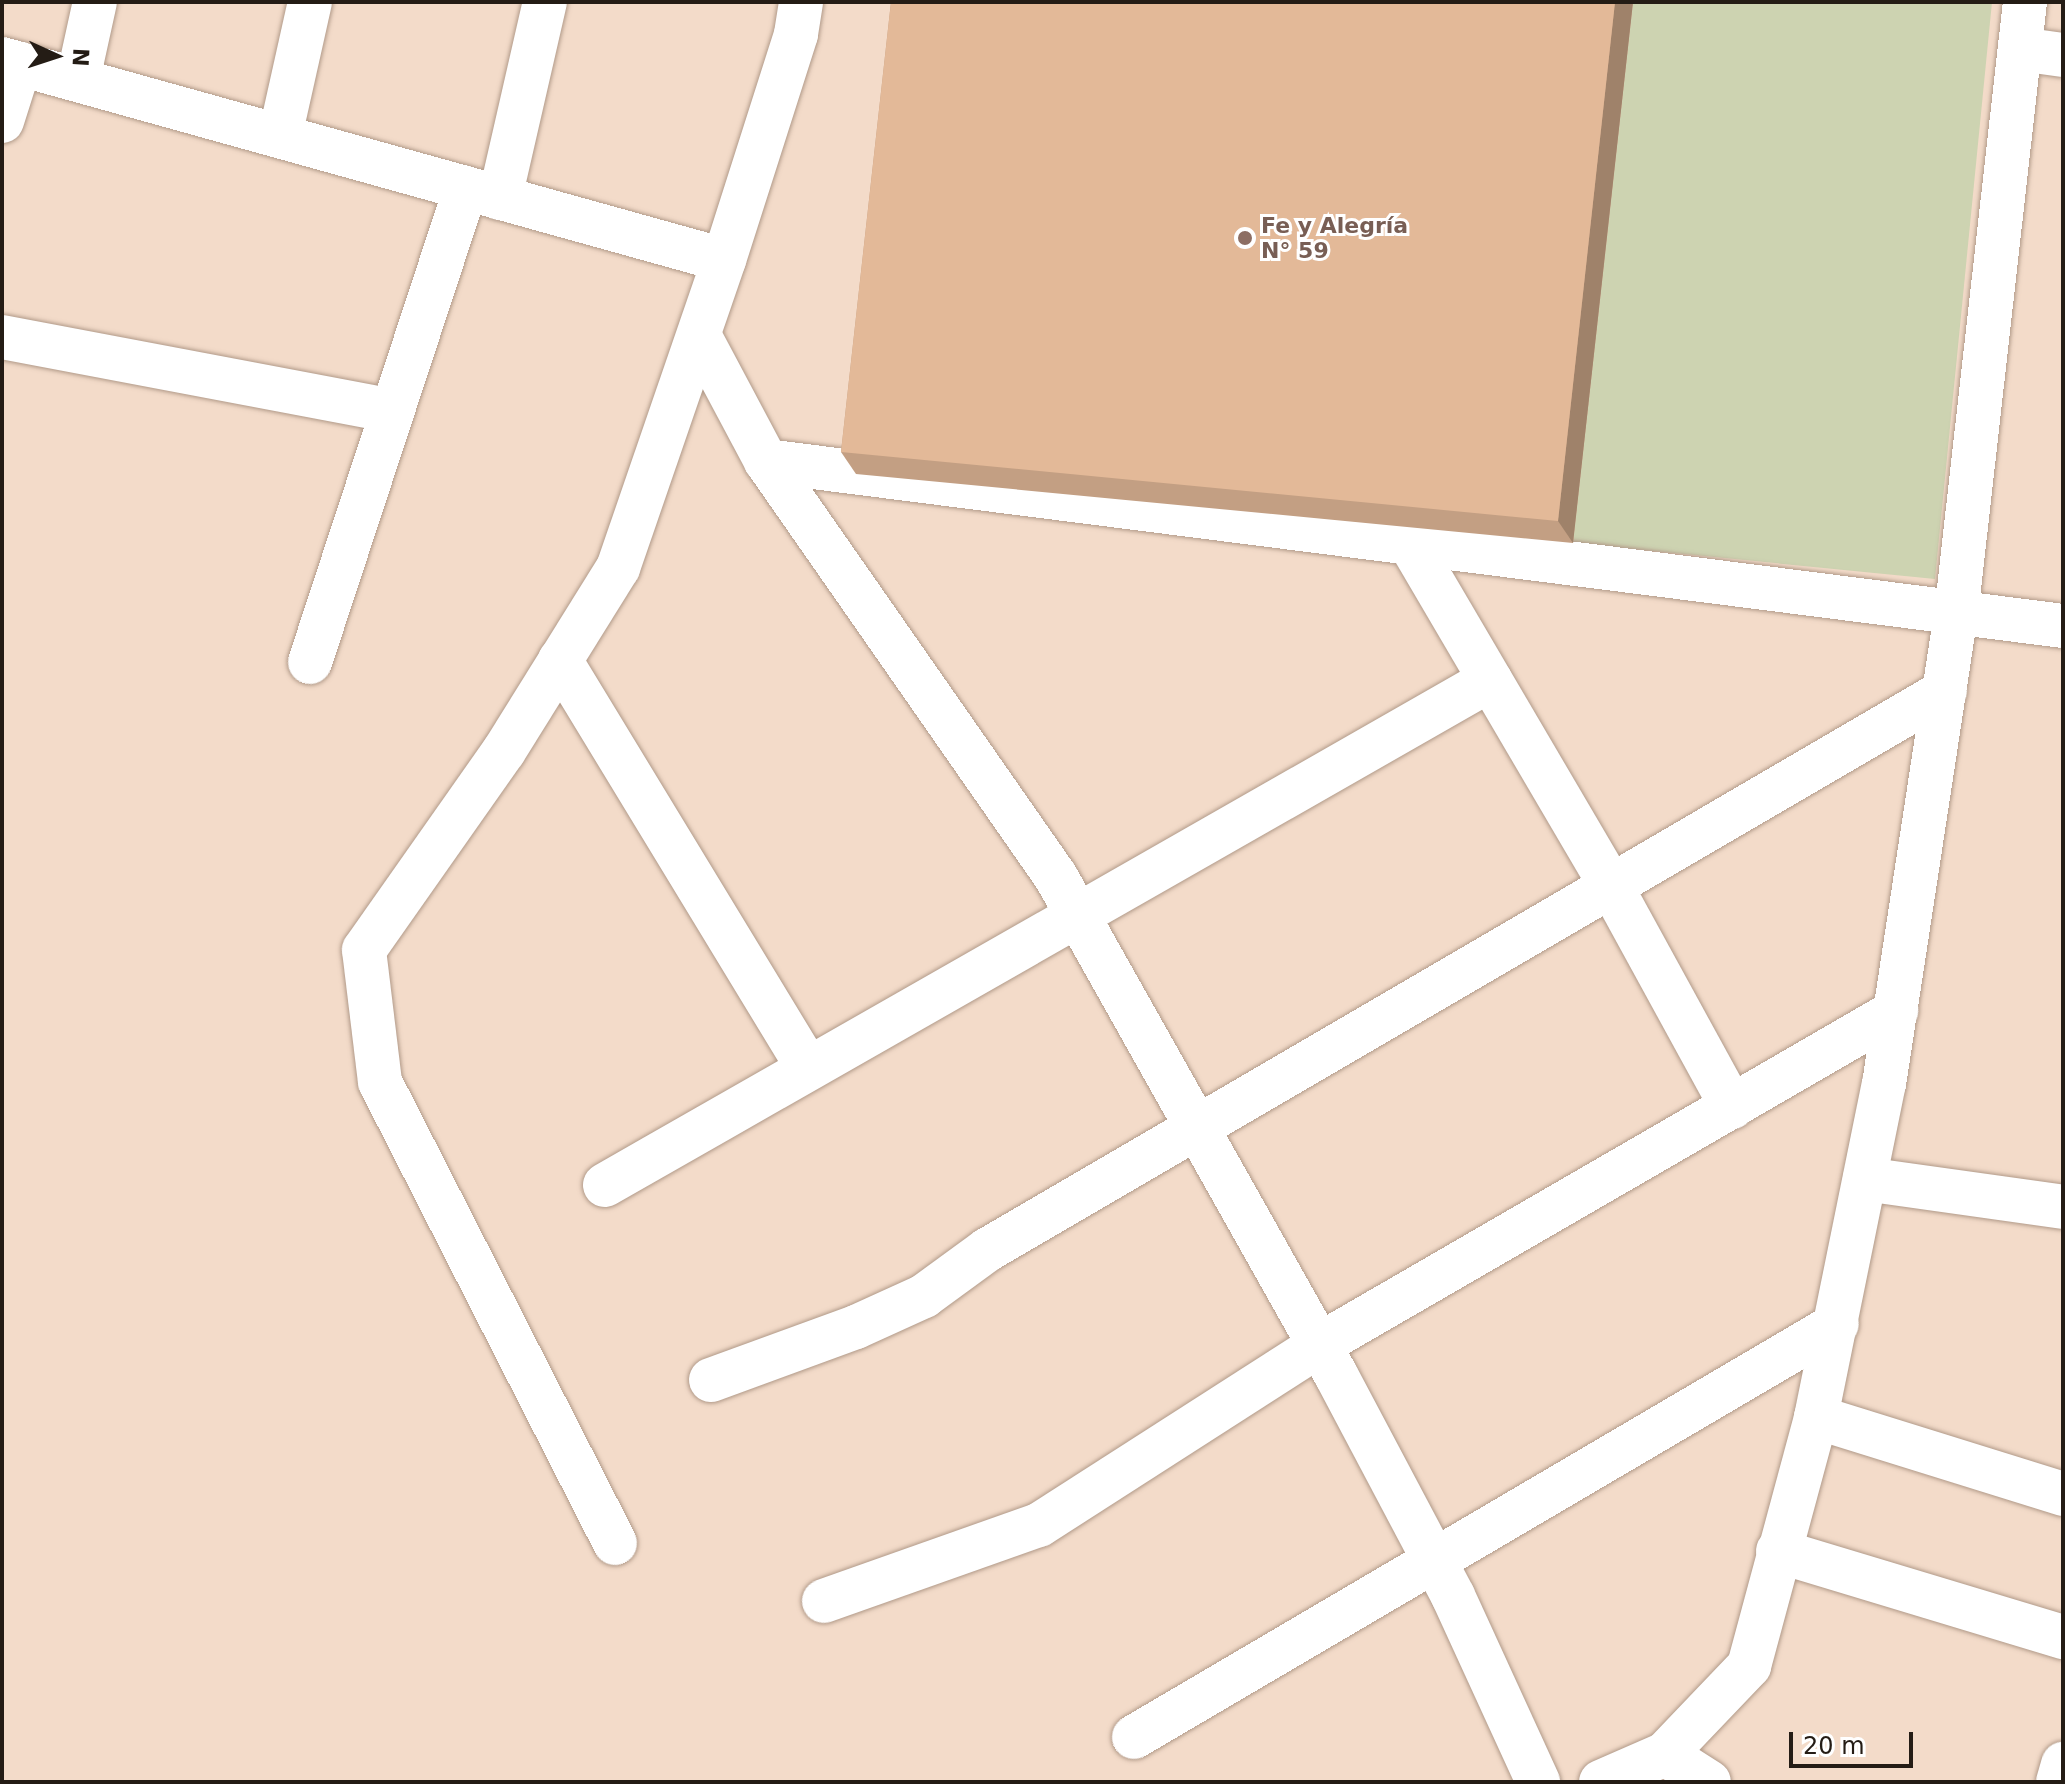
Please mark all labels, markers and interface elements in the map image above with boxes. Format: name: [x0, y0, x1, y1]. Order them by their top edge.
north arrow: [16, 16, 96, 96]
text: N: [68, 47, 93, 67]
place label: Fe y Alegría N° 59: [1261, 212, 1408, 264]
marker: Fe y Alegría N° 59: [1236, 229, 1254, 247]
scale bar: [1793, 1716, 1917, 1766]
text: 20 m: [1803, 1732, 1865, 1760]

